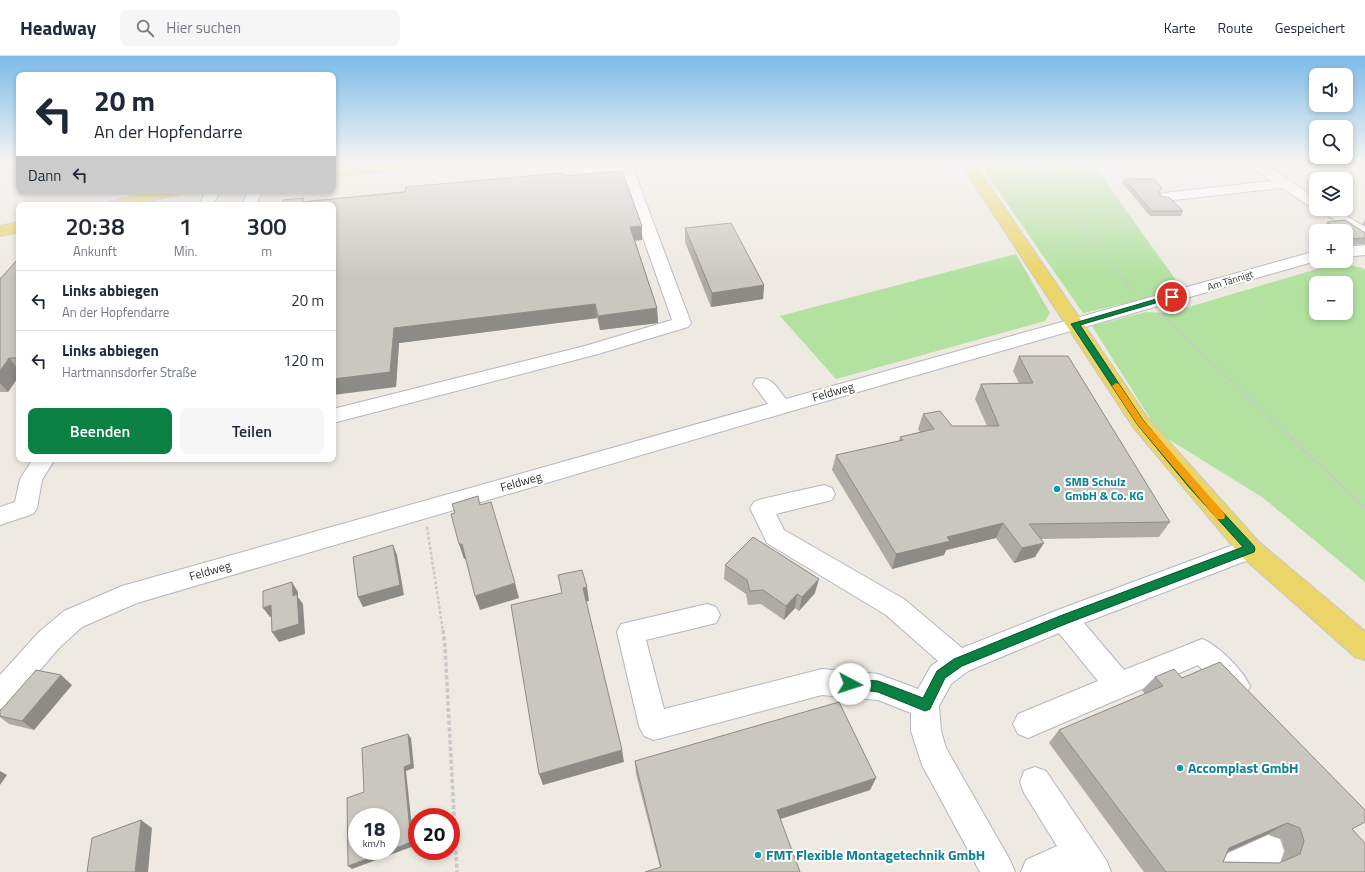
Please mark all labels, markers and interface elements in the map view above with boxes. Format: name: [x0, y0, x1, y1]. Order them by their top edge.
search box: [120, 10, 400, 46]
text: Headway: [20, 13, 96, 42]
text: Hier suchen: [166, 16, 241, 39]
icon: search: [134, 17, 156, 39]
text: Karte: [1164, 17, 1196, 38]
text: Route: [1218, 17, 1253, 38]
text: Gespeichert: [1275, 17, 1345, 38]
map controls: [1309, 68, 1353, 320]
button: sound: [1309, 68, 1353, 112]
text: 20 m: [94, 79, 155, 122]
icon: left: [28, 88, 80, 140]
text: An der Hopfendarre: [94, 118, 243, 145]
button: search: [1309, 120, 1353, 164]
text: Dann: [28, 164, 61, 187]
icon: left: [69, 164, 91, 186]
button: layers: [1309, 172, 1353, 216]
text: 20:38: [65, 208, 125, 244]
text: 1: [179, 208, 192, 244]
text: 300: [246, 208, 287, 244]
button: +: [1309, 224, 1353, 268]
text: Ankunft: [73, 241, 117, 261]
text: Min.: [174, 241, 197, 261]
text: m: [261, 241, 272, 261]
street label: Am Tännigt: [1205, 266, 1256, 295]
button: −: [1309, 276, 1353, 320]
text: Links abbiegen: [62, 279, 159, 302]
pin: [1155, 280, 1189, 314]
icon: arrive: [1161, 286, 1183, 308]
text: 20 m: [291, 289, 324, 312]
icon: left: [28, 290, 50, 312]
text: An der Hopfendarre: [62, 302, 169, 322]
text: Links abbiegen: [62, 339, 159, 362]
text: 120 m: [283, 349, 324, 372]
icon: left: [28, 350, 50, 372]
text: Hartmannsdorfer Straße: [62, 362, 197, 382]
street label: Feldweg: [810, 377, 856, 407]
button: Beenden: [28, 408, 172, 454]
button: Teilen: [180, 408, 324, 454]
street label: Feldweg: [498, 467, 544, 497]
place label: SMB Schulz GmbH & Co. KG: [1065, 472, 1144, 505]
marker: SMB Schulz GmbH & Co. KG: [1052, 484, 1062, 494]
street label: Feldweg: [187, 556, 233, 586]
position arrow: [829, 663, 871, 705]
place label: Accomplast GmbH: [1188, 757, 1299, 778]
marker: Accomplast GmbH: [1175, 763, 1185, 773]
speed limit sign: 20: [408, 808, 460, 860]
text: 18: [363, 813, 385, 844]
text: km/h: [363, 836, 385, 851]
place label: FMT Flexible Montagetechnik GmbH: [766, 844, 985, 865]
marker: FMT Flexible Montagetechnik GmbH: [753, 850, 763, 860]

